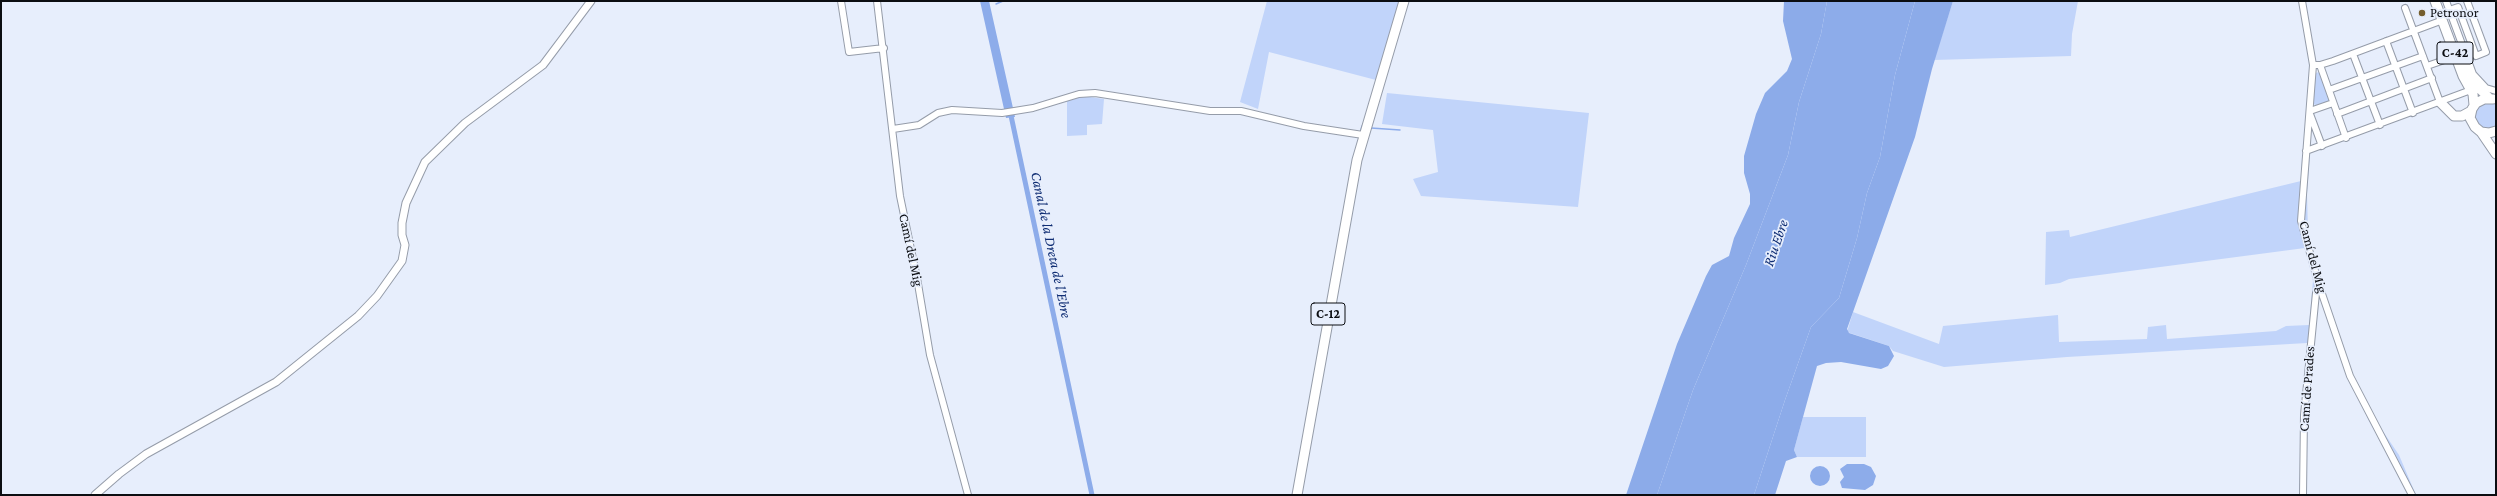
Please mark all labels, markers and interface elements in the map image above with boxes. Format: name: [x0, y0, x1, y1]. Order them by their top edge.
place label: Petronor: [2430, 5, 2479, 21]
marker: Petronor: [2417, 8, 2427, 18]
road number: C-42: [2437, 42, 2473, 64]
water label: Canal de la Dreta de l'Ebre: [1027, 170, 1075, 320]
street label: Camí del Mig: [895, 212, 927, 288]
water label: Riu Ebre: [1760, 217, 1792, 269]
street label: Camí del Mig: [2295, 219, 2331, 295]
road number: C-12: [1311, 303, 1345, 325]
street label: Camí de Prades: [2296, 346, 2318, 432]

